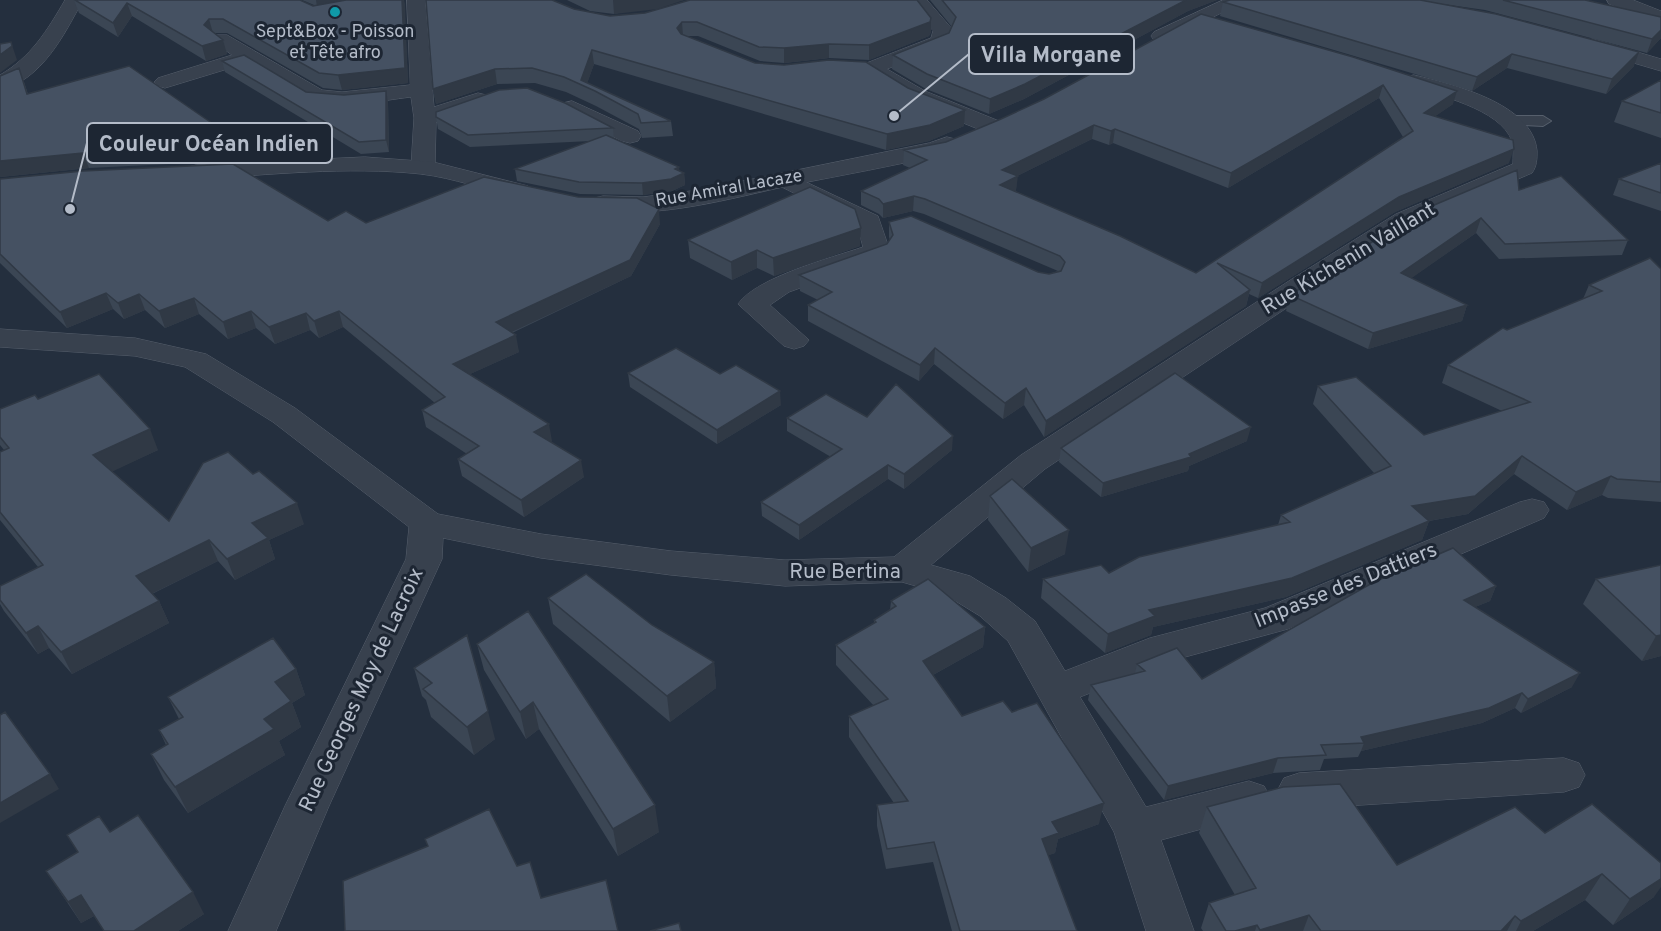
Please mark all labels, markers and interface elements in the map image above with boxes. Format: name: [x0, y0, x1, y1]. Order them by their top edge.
marker: Sept&Box - Poisson et Tête afro: [328, 5, 342, 19]
place label: Sept&Box - Poisson et Tête afro: [256, 21, 414, 65]
callout: Villa Morgane: [969, 34, 1134, 74]
text: Villa Morgane: [981, 43, 1121, 70]
callout: Couleur Océan Indien: [87, 123, 332, 163]
text: Couleur Océan Indien: [99, 132, 319, 159]
street label: Rue Amiral Lacaze: [654, 165, 804, 213]
street label: Rue Kichenin Vaillant: [1257, 196, 1441, 322]
street label: Impasse des Dattiers: [1251, 537, 1441, 635]
street label: Rue Bertina: [789, 559, 901, 586]
street label: Rue Georges Moy de Lacroix: [293, 563, 431, 816]

